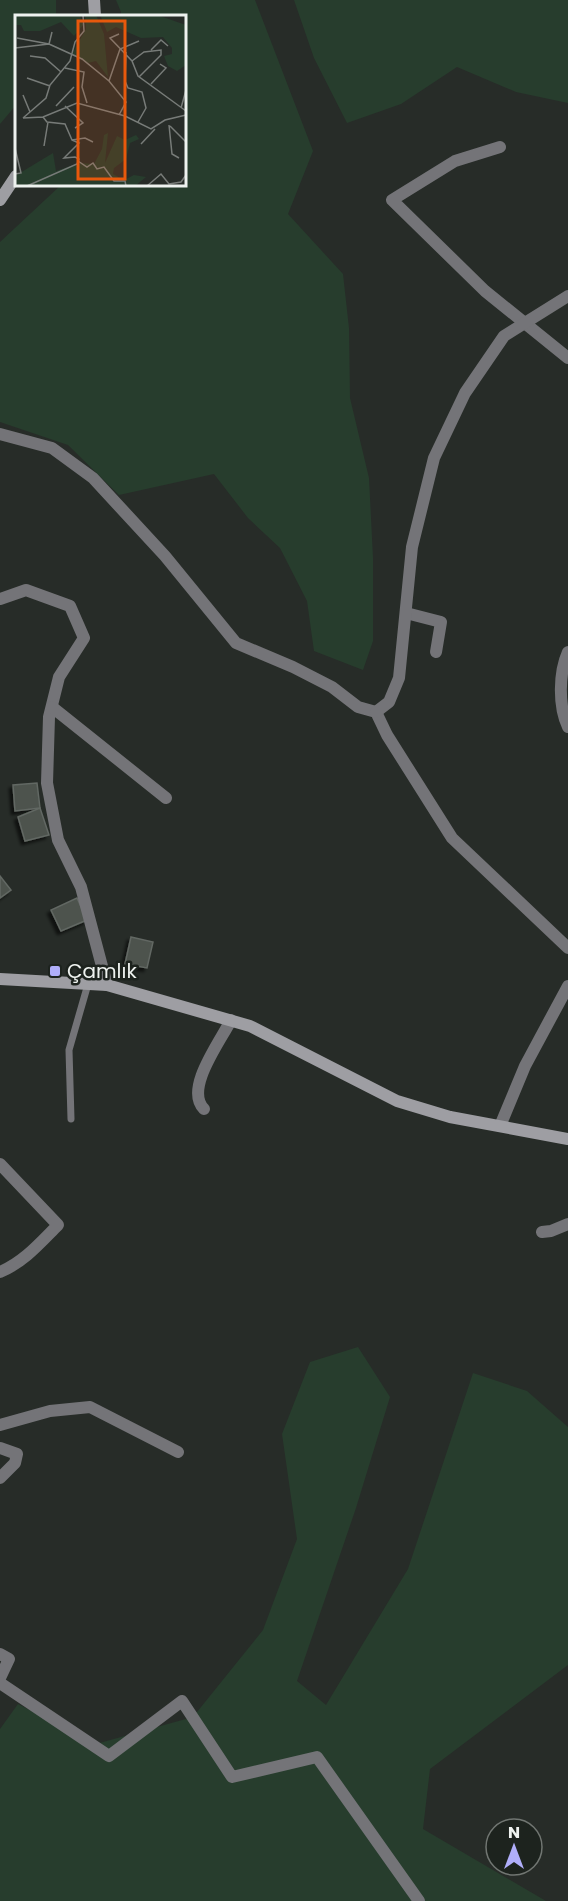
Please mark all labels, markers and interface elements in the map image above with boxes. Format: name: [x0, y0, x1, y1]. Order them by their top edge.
inset map: [15, 15, 186, 186]
place label: Çamlık: [67, 957, 137, 985]
marker: Çamlık: [48, 964, 62, 978]
north arrow: [484, 1817, 544, 1877]
text: N: [508, 1821, 520, 1844]

